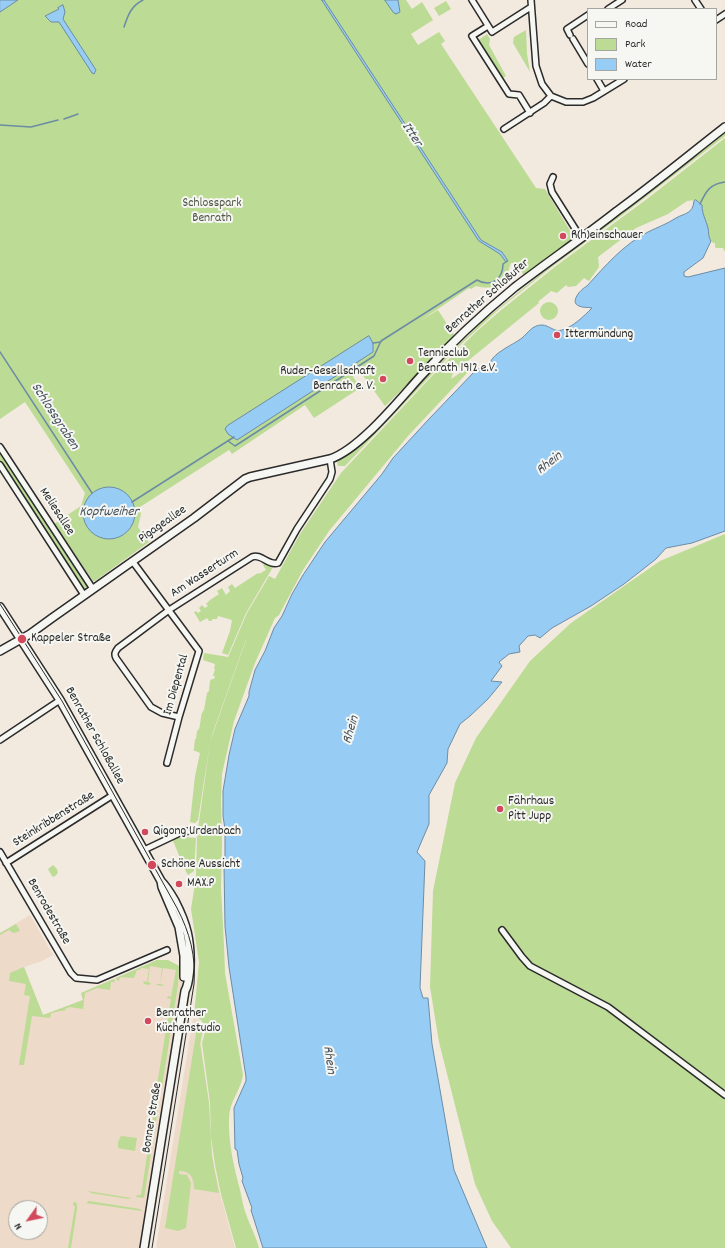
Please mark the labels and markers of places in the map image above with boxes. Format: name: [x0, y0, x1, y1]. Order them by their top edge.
place label: R(h)einschauer: [571, 228, 643, 244]
marker: R(h)einschauer: [558, 231, 568, 241]
place label: Ittermündung: [565, 327, 633, 343]
marker: Ittermündung: [552, 330, 562, 340]
place label: Tennisclub Benrath 1912 e.V.: [418, 346, 497, 377]
marker: Tennisclub Benrath 1912 e.V.: [405, 356, 415, 366]
place label: Ruder-Gesellschaft Benrath e. V.: [280, 364, 375, 395]
marker: Ruder-Gesellschaft Benrath e. V.: [378, 374, 388, 384]
place label: Kappeler Straße: [31, 631, 111, 647]
marker: Kappeler Straße: [16, 633, 28, 645]
place label: Fährhaus Pitt Jupp: [508, 794, 554, 825]
marker: Fährhaus Pitt Jupp: [495, 804, 505, 814]
place label: Qigong Urdenbach: [153, 824, 241, 840]
marker: Qigong Urdenbach: [140, 827, 150, 837]
place label: Schöne Aussicht: [161, 857, 240, 873]
marker: Schöne Aussicht: [146, 859, 158, 871]
place label: MAX.P: [187, 876, 214, 892]
marker: MAX.P: [174, 879, 184, 889]
place label: Benrather Küchenstudio: [156, 1006, 221, 1037]
marker: Benrather Küchenstudio: [143, 1016, 153, 1026]

